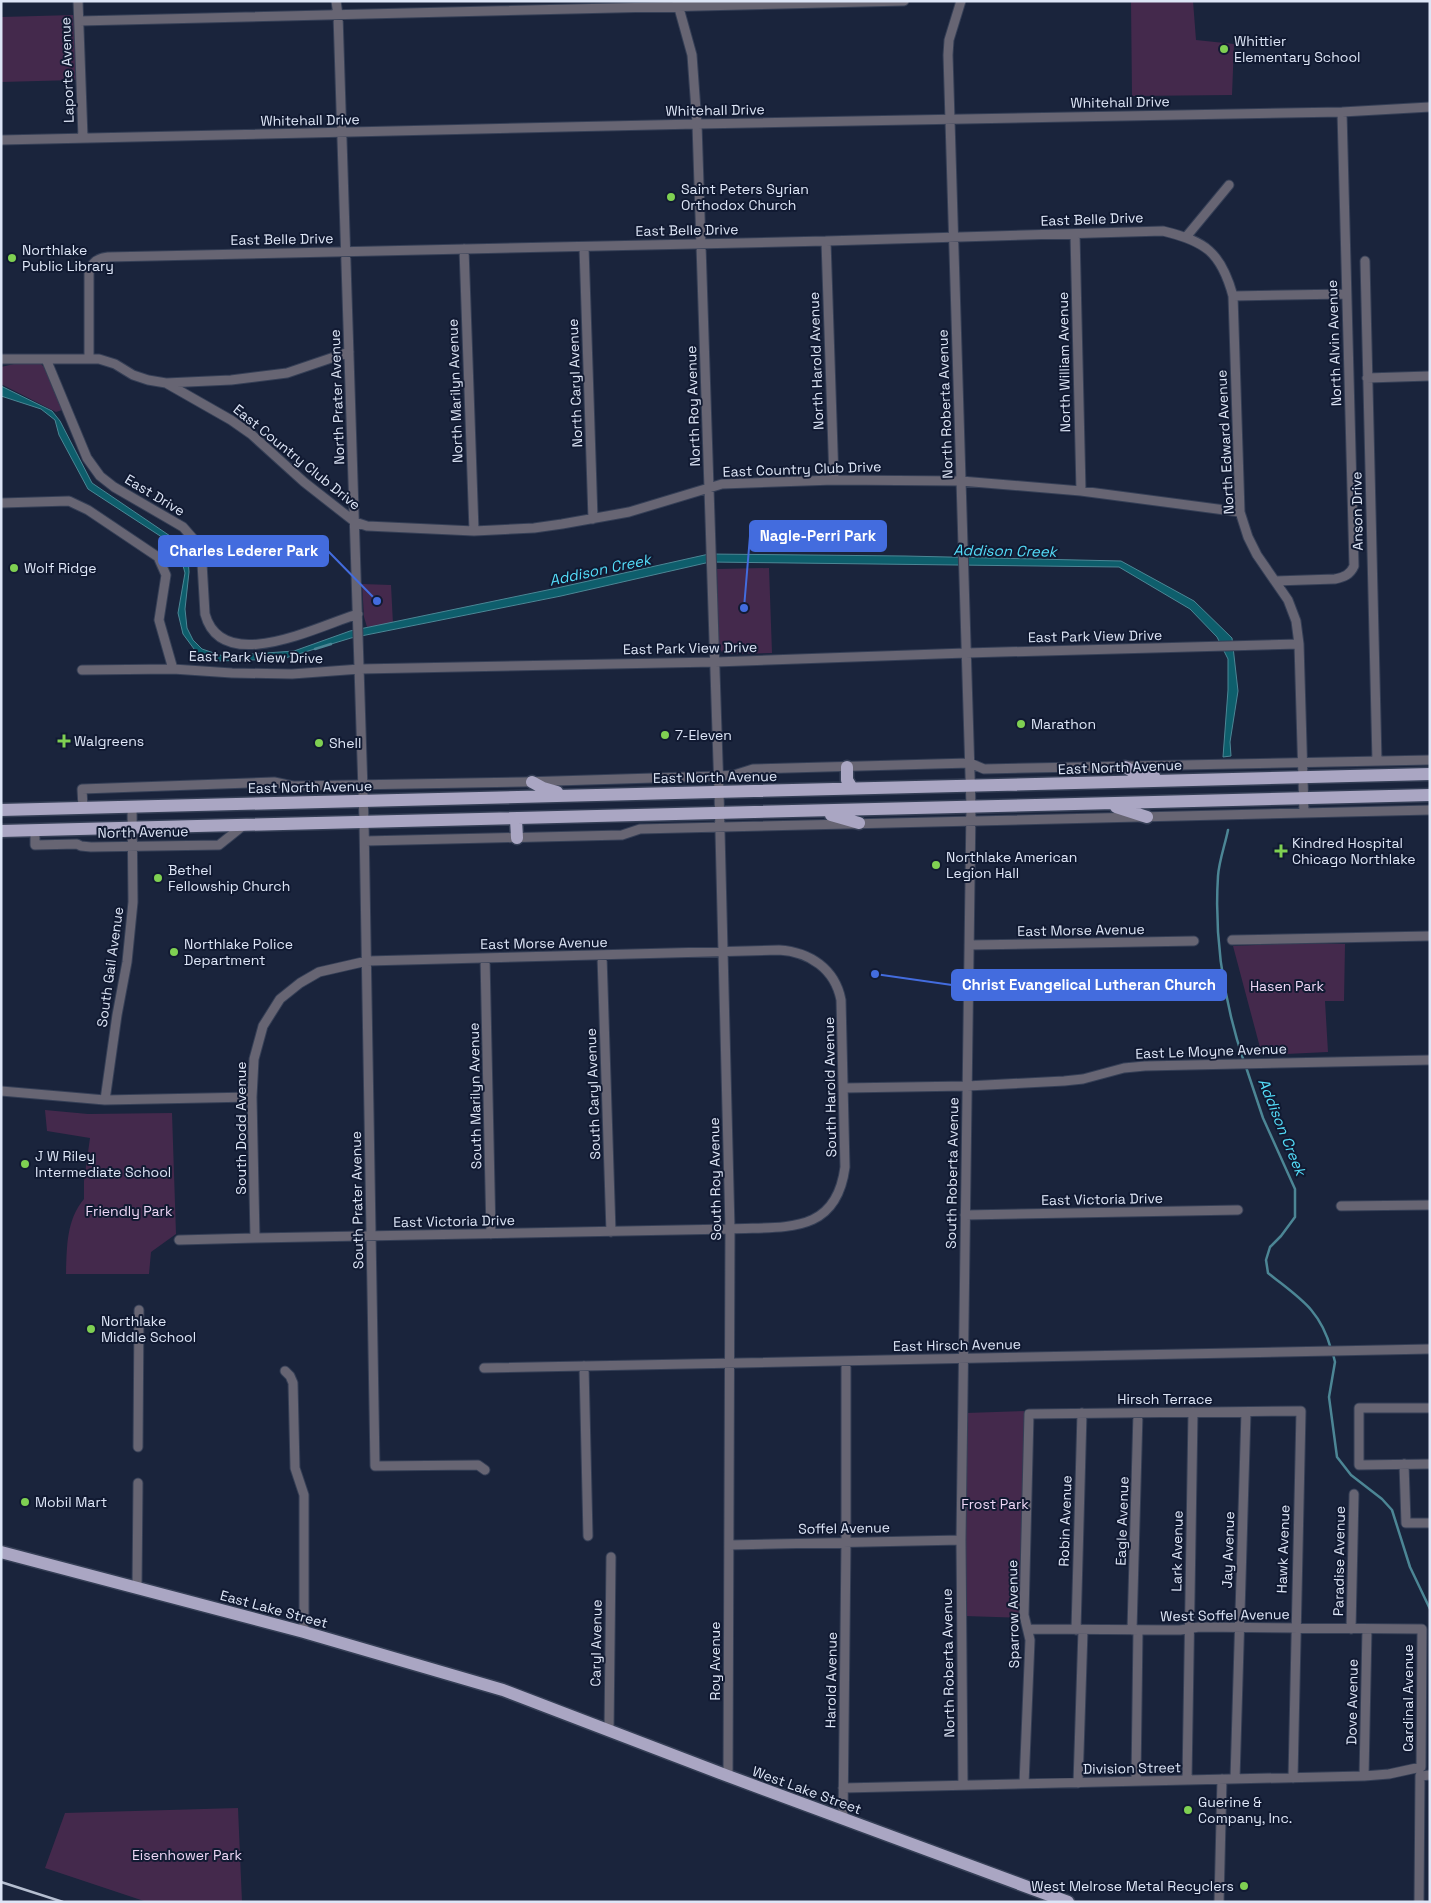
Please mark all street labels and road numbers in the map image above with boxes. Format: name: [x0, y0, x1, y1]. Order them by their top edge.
street label: Laporte Avenue: [56, 17, 78, 123]
street label: Whitehall Drive: [1070, 92, 1170, 112]
street label: Whitehall Drive: [665, 100, 765, 120]
street label: Whitehall Drive: [260, 110, 360, 130]
street label: East Belle Drive: [1040, 208, 1144, 230]
street label: East Belle Drive: [635, 220, 739, 240]
street label: East Belle Drive: [230, 229, 334, 249]
street label: North Alvin Avenue: [1323, 280, 1345, 406]
street label: North Harold Avenue: [805, 292, 827, 430]
street label: North William Avenue: [1054, 292, 1074, 432]
street label: North Caryl Avenue: [564, 318, 586, 448]
street label: North Marilyn Avenue: [443, 319, 467, 463]
street label: North Prater Avenue: [326, 329, 348, 465]
street label: North Roberta Avenue: [933, 329, 957, 479]
street label: North Roy Avenue: [682, 345, 704, 467]
street label: North Edward Avenue: [1212, 369, 1238, 515]
street label: East Country Club Drive: [230, 400, 364, 514]
street label: East Country Club Drive: [722, 457, 882, 481]
street label: East Drive: [122, 470, 188, 520]
street label: Anson Drive: [1347, 471, 1367, 551]
street label: East Park View Drive: [1028, 626, 1162, 646]
street label: East Park View Drive: [623, 638, 757, 658]
street label: East Park View Drive: [189, 647, 323, 667]
street label: East North Avenue: [1058, 756, 1182, 778]
street label: East North Avenue: [653, 767, 777, 787]
street label: East North Avenue: [248, 777, 372, 797]
street label: North Avenue: [97, 822, 189, 842]
street label: South Gail Avenue: [93, 906, 127, 1028]
street label: East Morse Avenue: [1017, 920, 1145, 940]
street label: East Morse Avenue: [480, 933, 608, 953]
street label: South Harold Avenue: [820, 1017, 840, 1157]
street label: South Marilyn Avenue: [465, 1022, 485, 1170]
street label: South Caryl Avenue: [582, 1028, 604, 1160]
street label: East Le Moyne Avenue: [1135, 1039, 1287, 1063]
street label: South Dodd Avenue: [232, 1061, 250, 1195]
street label: South Roberta Avenue: [942, 1097, 962, 1249]
street label: South Roy Avenue: [705, 1117, 725, 1241]
street label: South Prater Avenue: [347, 1131, 367, 1269]
street label: East Victoria Drive: [1041, 1189, 1163, 1209]
street label: East Victoria Drive: [393, 1211, 515, 1231]
street label: East Hirsch Avenue: [893, 1335, 1021, 1355]
street label: Hirsch Terrace: [1117, 1390, 1213, 1408]
street label: Robin Avenue: [1054, 1475, 1076, 1567]
street label: Eagle Avenue: [1111, 1476, 1133, 1566]
street label: Hawk Avenue: [1272, 1504, 1294, 1594]
street label: Paradise Avenue: [1329, 1506, 1349, 1616]
street label: Lark Avenue: [1167, 1510, 1187, 1592]
street label: Jay Avenue: [1218, 1511, 1238, 1589]
street label: Soffel Avenue: [798, 1518, 890, 1538]
street label: Sparrow Avenue: [1003, 1560, 1023, 1668]
street label: East Lake Street: [218, 1586, 330, 1632]
street label: North Roberta Avenue: [938, 1588, 958, 1738]
street label: Caryl Avenue: [586, 1599, 606, 1687]
street label: West Soffel Avenue: [1160, 1605, 1290, 1625]
street label: Roy Avenue: [706, 1622, 724, 1700]
street label: Harold Avenue: [821, 1632, 841, 1728]
street label: Cardinal Avenue: [1399, 1644, 1417, 1752]
street label: Dove Avenue: [1342, 1659, 1362, 1745]
street label: Division Street: [1083, 1758, 1181, 1778]
street label: West Lake Street: [750, 1762, 864, 1818]

